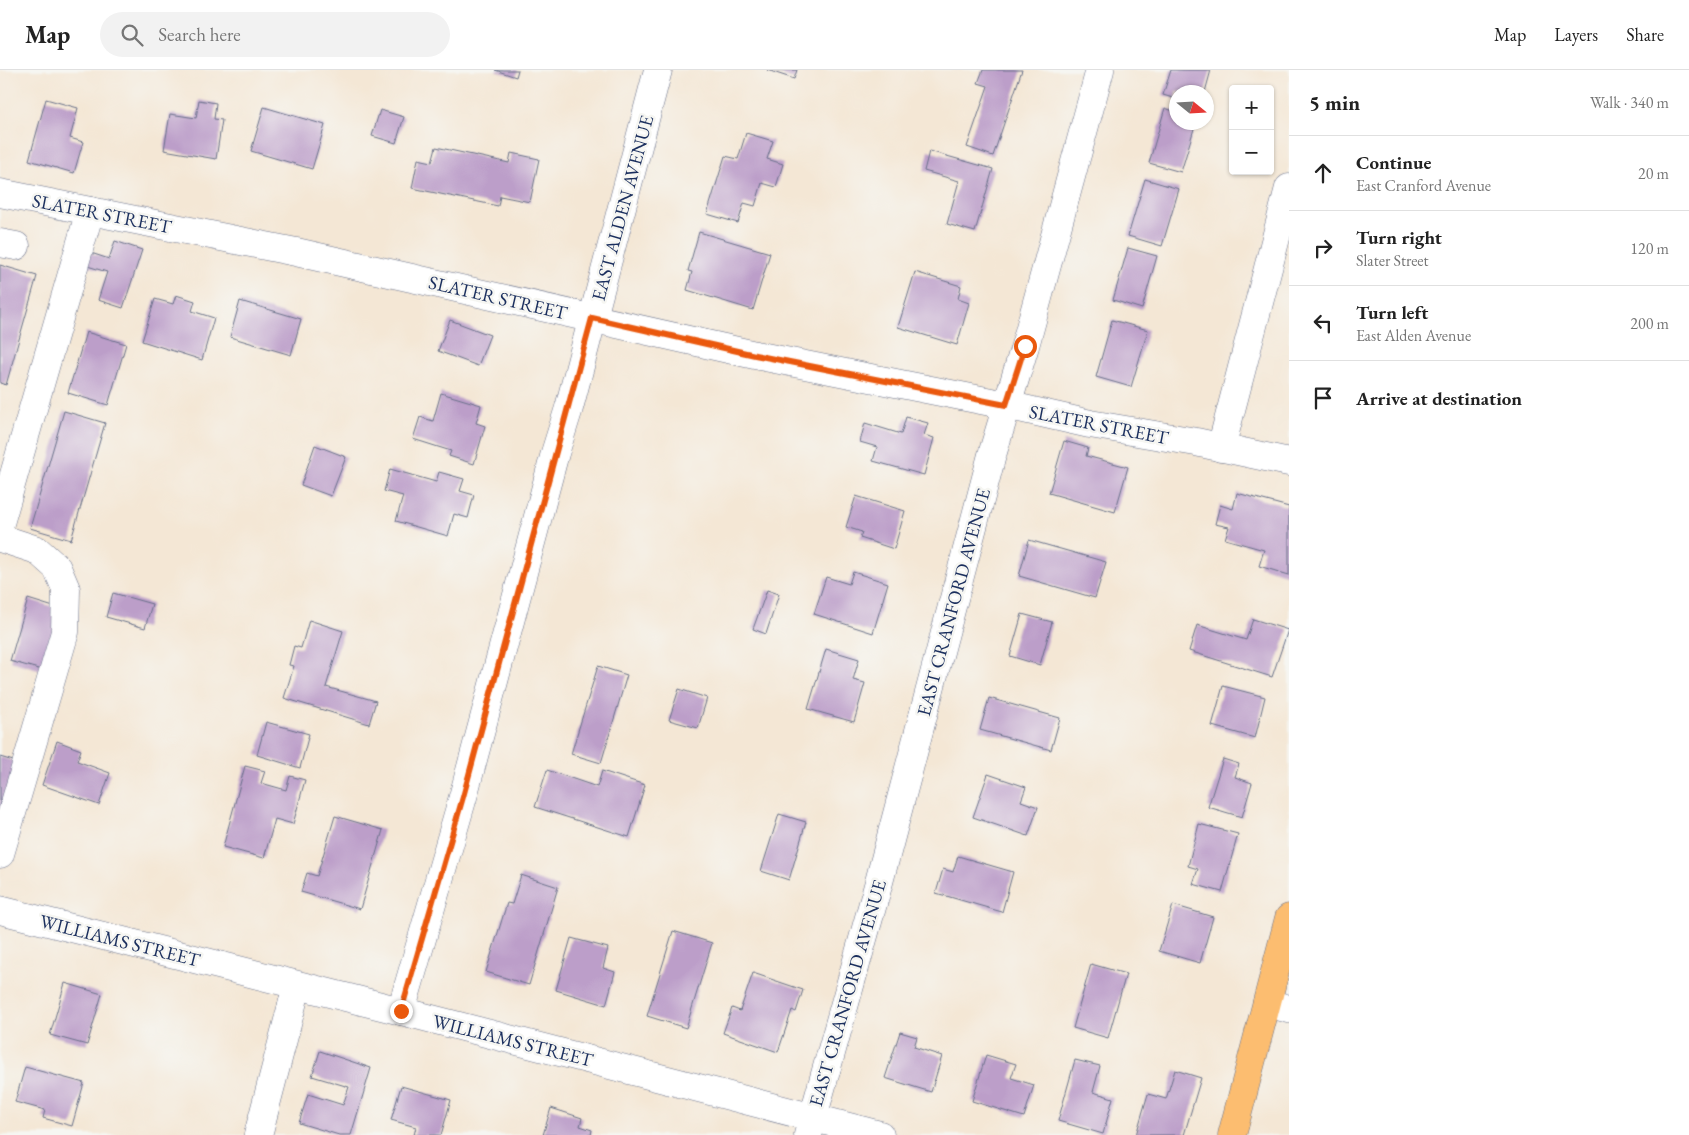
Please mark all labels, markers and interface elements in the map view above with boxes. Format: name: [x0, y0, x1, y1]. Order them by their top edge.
search box: [100, 12, 450, 57]
text: Map: [25, 19, 70, 50]
icon: search: [118, 21, 146, 49]
text: Search here: [158, 22, 241, 47]
text: Map: [1494, 23, 1526, 46]
text: Layers: [1554, 23, 1598, 46]
text: Share: [1626, 23, 1664, 46]
north arrow: [1169, 85, 1214, 130]
map controls: [1229, 85, 1274, 175]
button: +: [1229, 85, 1274, 130]
text: 5 min: [1309, 89, 1360, 116]
text: Walk · 340 m: [1590, 92, 1669, 113]
street label: EAST ALDEN AVENUE: [586, 112, 659, 304]
button: −: [1229, 130, 1274, 175]
text: Continue: [1356, 150, 1431, 175]
icon: ahead: [1309, 159, 1337, 187]
text: 20 m: [1638, 163, 1669, 184]
text: East Cranford Avenue: [1356, 175, 1491, 196]
street label: SLATER STREET: [30, 188, 174, 239]
text: Turn right: [1356, 225, 1442, 250]
icon: right: [1309, 234, 1337, 262]
text: 120 m: [1630, 238, 1669, 259]
text: Slater Street: [1356, 250, 1429, 271]
street label: SLATER STREET: [426, 269, 570, 326]
text: Turn left: [1356, 300, 1428, 325]
icon: left: [1309, 309, 1337, 337]
text: 200 m: [1630, 313, 1669, 334]
text: East Alden Avenue: [1356, 325, 1471, 346]
route start: [1014, 335, 1037, 358]
icon: arrive: [1309, 384, 1337, 412]
text: Arrive at destination: [1356, 386, 1522, 411]
street label: SLATER STREET: [1027, 399, 1171, 450]
street label: EAST CRANFORD AVENUE: [911, 485, 996, 719]
street label: EAST CRANFORD AVENUE: [803, 877, 892, 1109]
street label: WILLIAMS STREET: [37, 908, 203, 973]
route end: [390, 1000, 413, 1023]
street label: WILLIAMS STREET: [430, 1008, 596, 1073]

